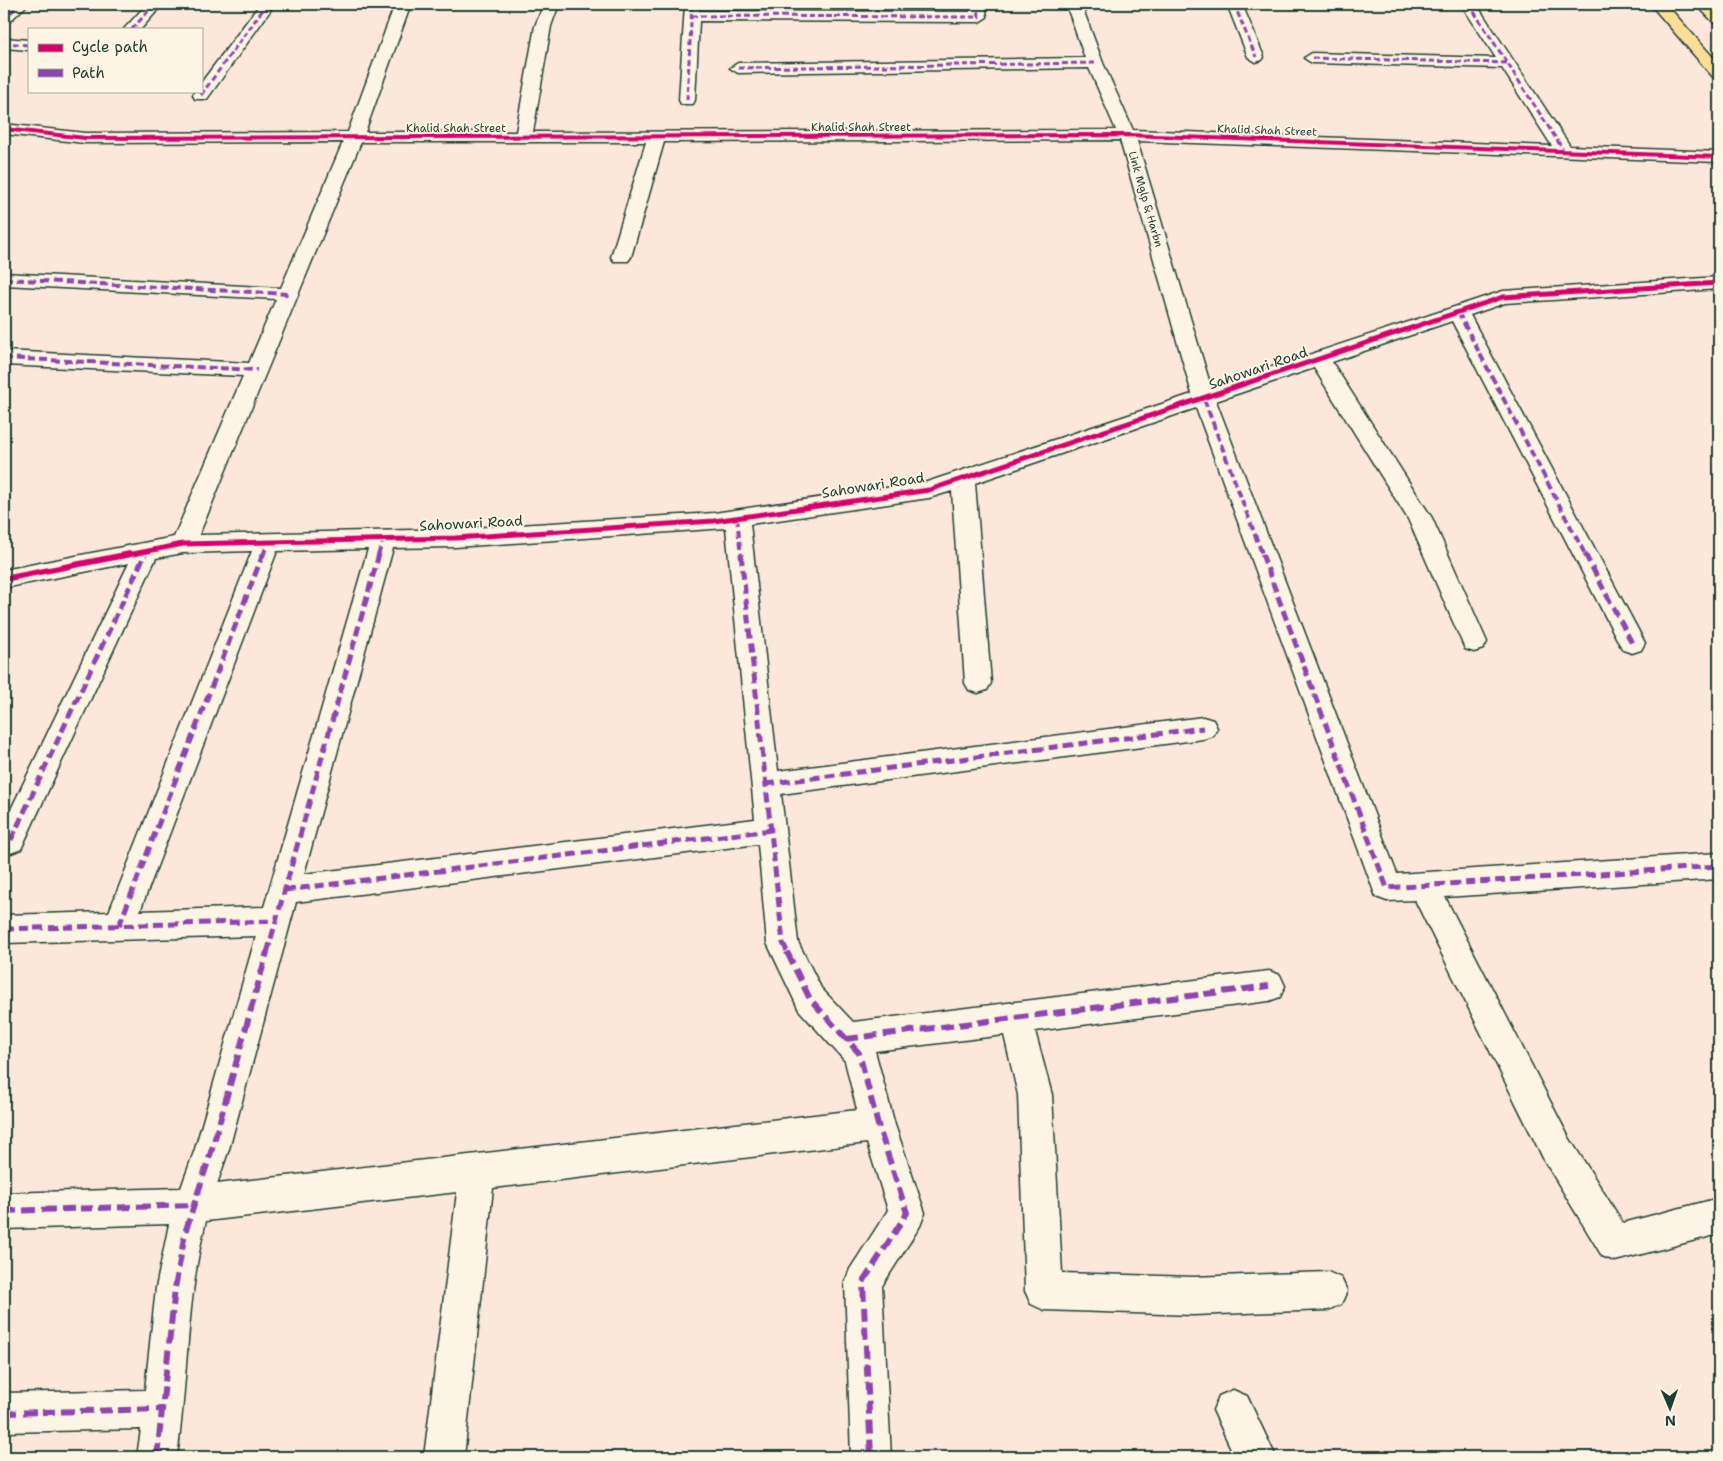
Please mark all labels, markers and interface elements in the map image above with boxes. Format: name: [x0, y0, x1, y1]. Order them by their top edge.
legend: [28, 28, 202, 92]
text: Cycle path: [72, 37, 148, 57]
text: Path: [72, 63, 105, 83]
street label: Khalid Shah Street: [811, 120, 911, 135]
street label: Khalid Shah Street: [406, 121, 506, 136]
street label: Khalid Shah Street: [1217, 121, 1317, 140]
street label: Link Mglp & Harbn: [1125, 149, 1166, 249]
street label: Sahowari Road: [1206, 343, 1310, 393]
street label: Sahowari Road: [820, 468, 926, 502]
street label: Sahowari Road: [419, 511, 523, 535]
north arrow: [1646, 1384, 1696, 1434]
text: N: [1665, 1412, 1676, 1430]

